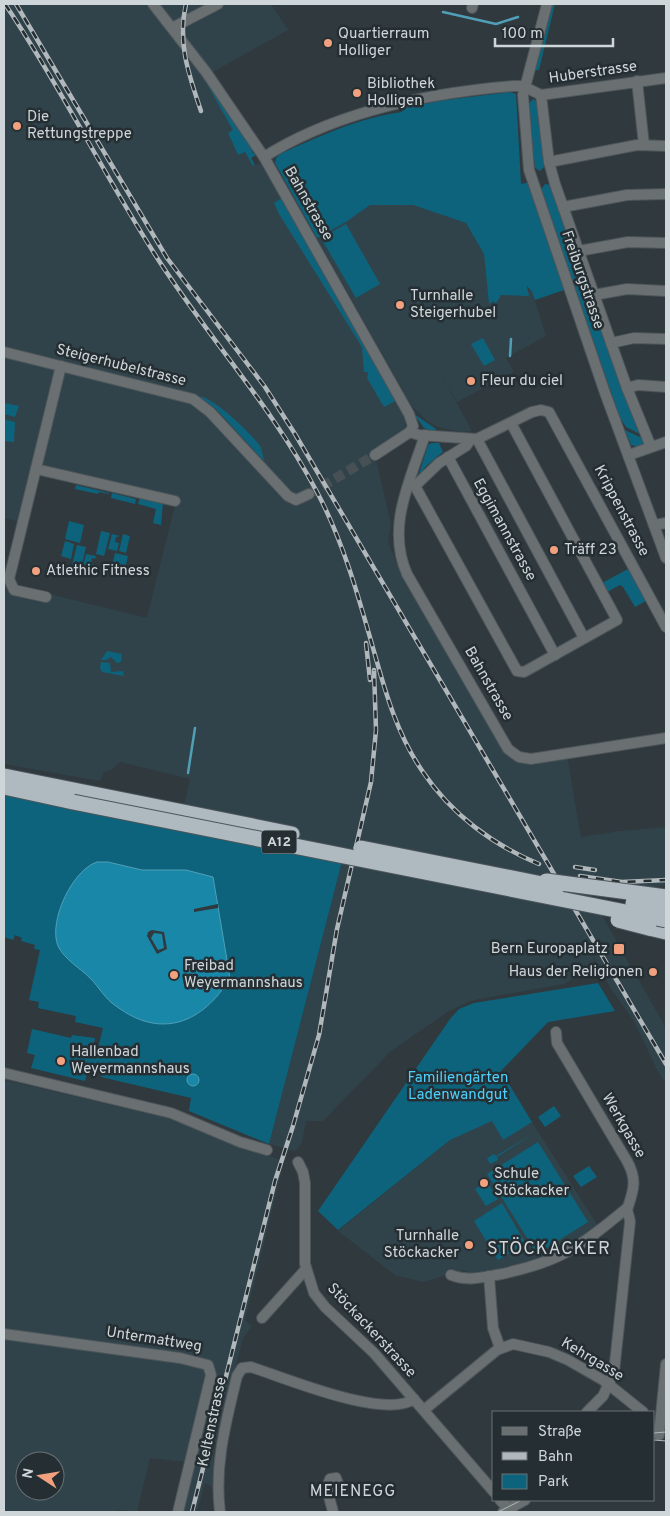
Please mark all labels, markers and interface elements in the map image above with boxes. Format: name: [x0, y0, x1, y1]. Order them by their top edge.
scale bar: [495, 15, 612, 47]
place label: Quartierraum Holliger: [338, 25, 429, 61]
text: 100 m: [502, 25, 543, 44]
marker: Quartierraum Holliger: [322, 37, 334, 49]
street label: Huberstrasse: [548, 57, 638, 89]
place label: Bibliothek Holligen: [367, 75, 435, 111]
marker: Bibliothek Holligen: [351, 87, 363, 99]
place label: Die Rettungstreppe: [27, 108, 132, 144]
marker: Die Rettungstreppe: [11, 120, 23, 132]
street label: Bahnstrasse: [279, 164, 337, 244]
street label: Freiburgstrasse: [556, 228, 608, 332]
place label: Turnhalle Steigerhubel: [410, 287, 496, 323]
marker: Turnhalle Steigerhubel: [394, 299, 406, 311]
street label: Steigerhubelstrasse: [54, 341, 188, 391]
place label: Fleur du ciel: [481, 372, 563, 391]
marker: Fleur du ciel: [465, 375, 477, 387]
street label: Krippenstrasse: [589, 462, 653, 560]
street label: Eggimannstrasse: [468, 475, 540, 585]
place label: Träff 23: [564, 541, 617, 560]
marker: Träff 23: [548, 544, 560, 556]
place label: Atlethic Fitness: [46, 562, 150, 581]
marker: Atlethic Fitness: [30, 565, 42, 577]
street label: Bahnstrasse: [459, 644, 517, 724]
road number: A12: [262, 830, 296, 854]
place label: Bern Europaplatz: [491, 940, 608, 959]
marker: Bern Europaplatz: [612, 942, 626, 956]
place label: Freibad Weyermannshaus: [184, 957, 303, 993]
place label: Haus der Religionen: [509, 963, 643, 982]
marker: Haus der Religionen: [647, 966, 659, 978]
marker: Freibad Weyermannshaus: [168, 969, 180, 981]
place label: Hallenbad Weyermannshaus: [71, 1043, 190, 1079]
marker: Hallenbad Weyermannshaus: [55, 1055, 67, 1067]
park label: Familiengärten Ladenwandgut: [407, 1069, 509, 1105]
street label: Werkgasse: [597, 1090, 649, 1162]
place label: Schule Stöckacker: [494, 1165, 569, 1201]
marker: Schule Stöckacker: [478, 1177, 490, 1189]
place label: Turnhalle Stöckacker: [384, 1227, 459, 1263]
district label: STÖCKACKER: [487, 1236, 611, 1261]
marker: Turnhalle Stöckacker: [463, 1239, 475, 1251]
street label: Stöckackerstrasse: [322, 1280, 420, 1382]
street label: Untermattweg: [105, 1323, 203, 1357]
street label: Kehrgasse: [557, 1334, 627, 1386]
street label: Keltenstrasse: [194, 1375, 232, 1469]
legend: [492, 1411, 655, 1501]
text: Straße: [538, 1423, 582, 1442]
text: Bahn: [538, 1448, 573, 1467]
north arrow: [15, 1451, 65, 1501]
text: N: [19, 1467, 38, 1480]
text: Park: [538, 1473, 569, 1492]
district label: MEIENEGG: [310, 1482, 396, 1502]

